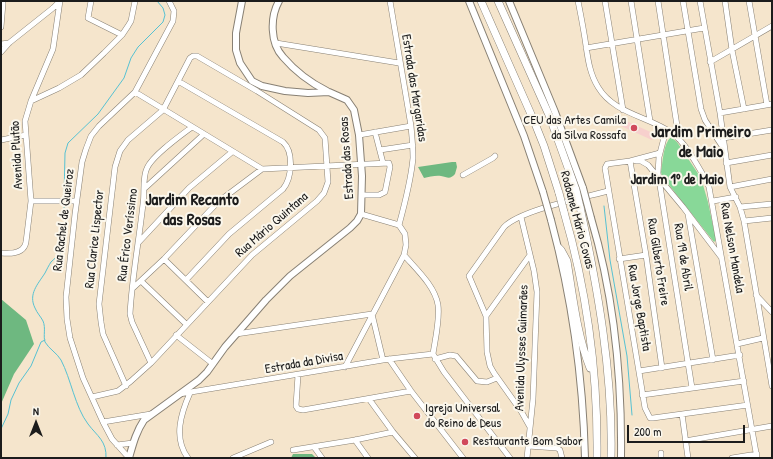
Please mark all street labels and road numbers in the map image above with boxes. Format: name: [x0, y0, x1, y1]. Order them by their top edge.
street label: Estrada das Margaridas: [398, 33, 430, 143]
street label: Estrada das Rosas: [336, 116, 358, 200]
street label: Avenida Plutão: [7, 120, 27, 190]
street label: Rua Rachel de Queiroz: [50, 168, 78, 272]
street label: Rodoanel Mário Covas: [556, 169, 598, 271]
street label: Rua Érico Veríssimo: [115, 188, 141, 282]
street label: Rua Clarice Lispector: [82, 189, 108, 289]
street label: Rua Mário Quintana: [232, 189, 312, 261]
street label: Rua Nelson Mandela: [716, 202, 748, 294]
street label: Rua Gilberto Freire: [643, 217, 673, 307]
street label: Rua 19 de Abril: [670, 222, 696, 292]
street label: Rua Jorge Baptista: [624, 264, 654, 352]
street label: Avenida Ulysses Guimarães: [512, 285, 532, 411]
street label: Estrada da Divisa: [264, 348, 344, 378]

